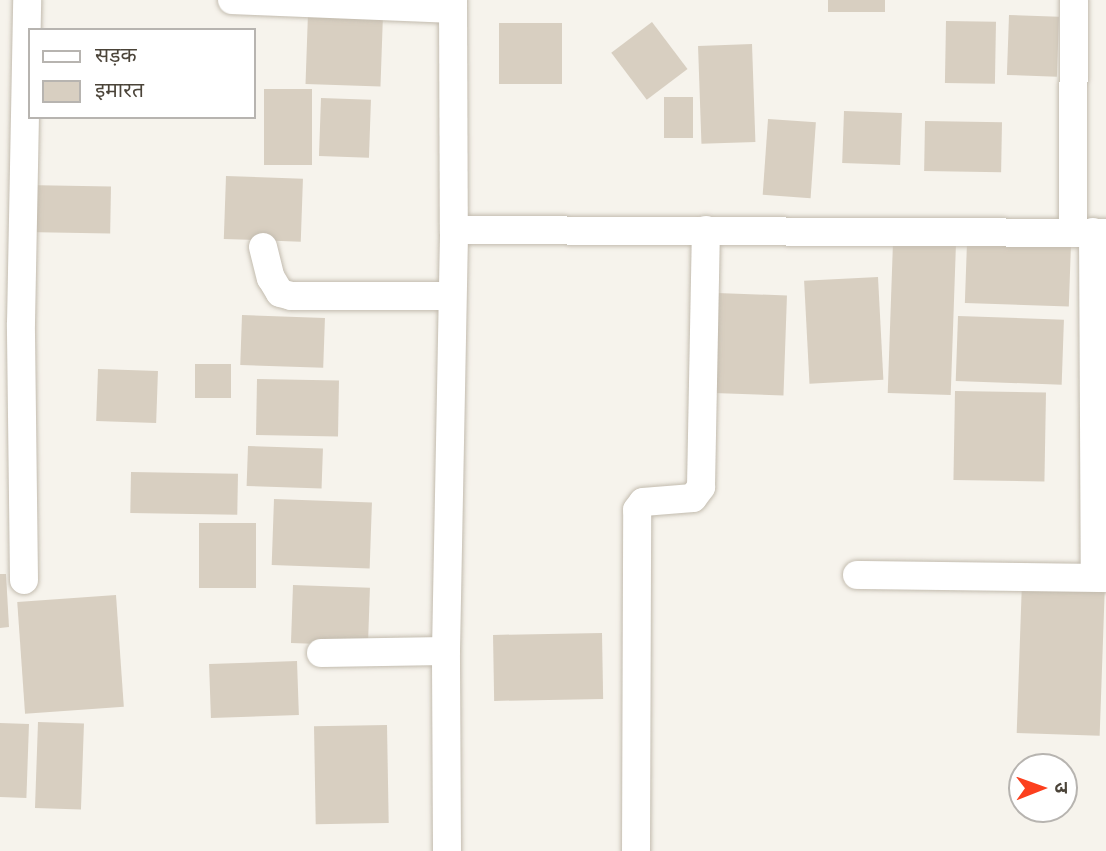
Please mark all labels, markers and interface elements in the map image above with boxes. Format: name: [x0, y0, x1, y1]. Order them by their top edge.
legend: [28, 28, 256, 119]
text: सड़क: [95, 42, 137, 67]
text: इमारत: [95, 77, 144, 102]
north arrow: [1008, 753, 1078, 823]
text: उ: [1051, 782, 1073, 793]

